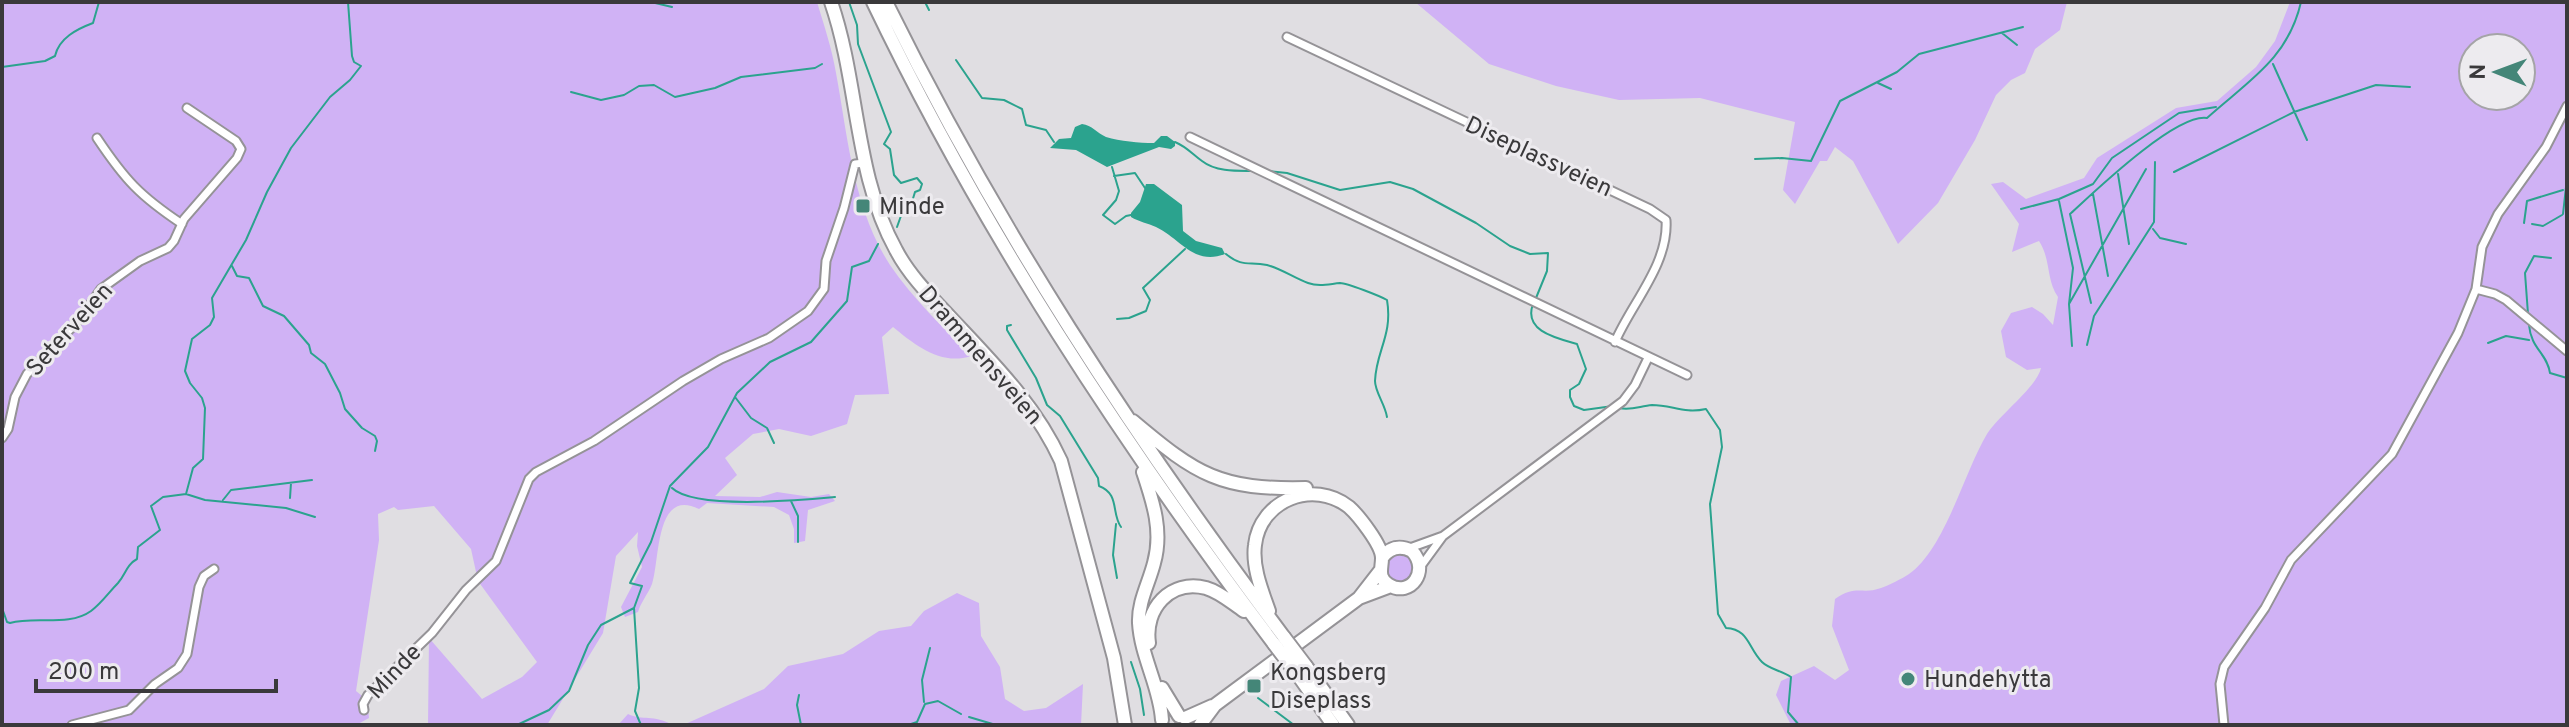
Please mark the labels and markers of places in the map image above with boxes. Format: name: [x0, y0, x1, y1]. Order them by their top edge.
place label: Minde: [879, 193, 945, 223]
marker: Minde: [854, 197, 872, 215]
place label: Kongsberg Diseplass: [1270, 659, 1386, 717]
place label: Hundehytta: [1924, 666, 2051, 696]
marker: Hundehytta: [1899, 670, 1917, 688]
marker: Kongsberg Diseplass: [1245, 677, 1263, 695]

